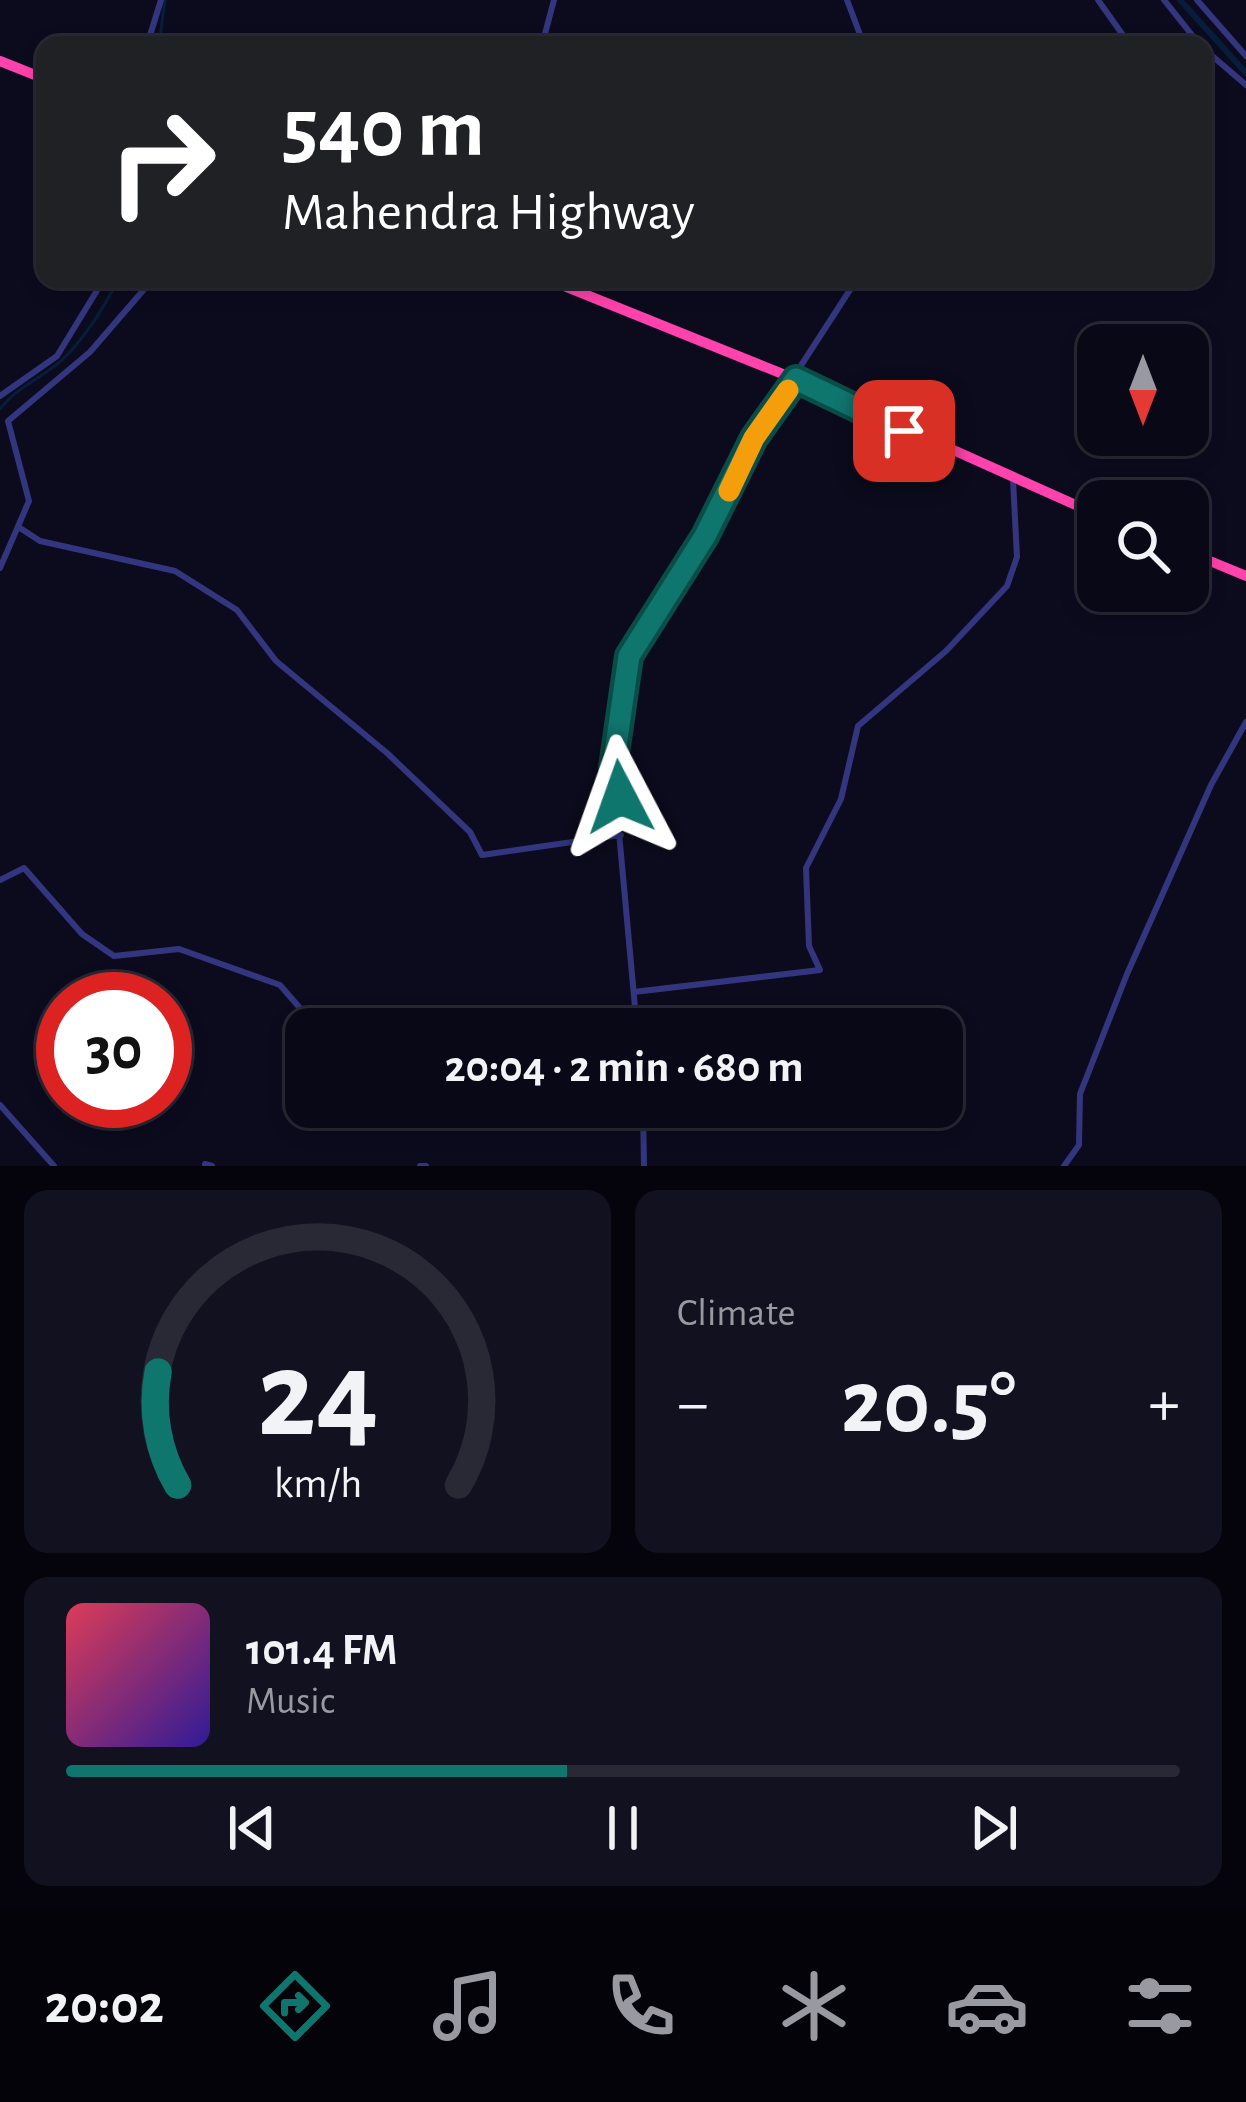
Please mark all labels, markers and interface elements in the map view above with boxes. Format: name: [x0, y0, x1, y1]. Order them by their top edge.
icon: right: [84, 84, 240, 240]
text: 540 m: [282, 88, 485, 172]
text: Mahendra Highway: [282, 186, 695, 240]
north arrow: [1077, 324, 1209, 456]
map controls: [1077, 324, 1209, 612]
pin: [853, 380, 955, 482]
icon: arrive: [871, 398, 937, 464]
button: search: [1077, 480, 1209, 612]
position arrow: [557, 734, 683, 860]
speed limit sign: 30: [36, 972, 192, 1128]
text: 20:04 · 2 min · 680 m: [444, 1045, 804, 1090]
text: Climate: [677, 1294, 795, 1333]
text: 24: [257, 1334, 378, 1459]
text: 20.5°: [841, 1359, 1016, 1449]
text: −: [677, 1371, 709, 1437]
text: +: [1148, 1371, 1180, 1437]
text: km/h: [273, 1462, 362, 1505]
text: 101.4 FM: [246, 1628, 398, 1673]
text: Music: [246, 1682, 335, 1721]
icon: previous: [219, 1795, 285, 1861]
icon: pause: [590, 1795, 656, 1861]
icon: next: [961, 1795, 1027, 1861]
icon: directions: [253, 1964, 337, 2048]
icon: music: [426, 1964, 510, 2048]
icon: phone: [599, 1964, 683, 2048]
icon: climate: [772, 1964, 856, 2048]
icon: car: [945, 1964, 1029, 2048]
icon: filters: [1118, 1964, 1202, 2048]
text: 20:02: [44, 1979, 164, 2033]

